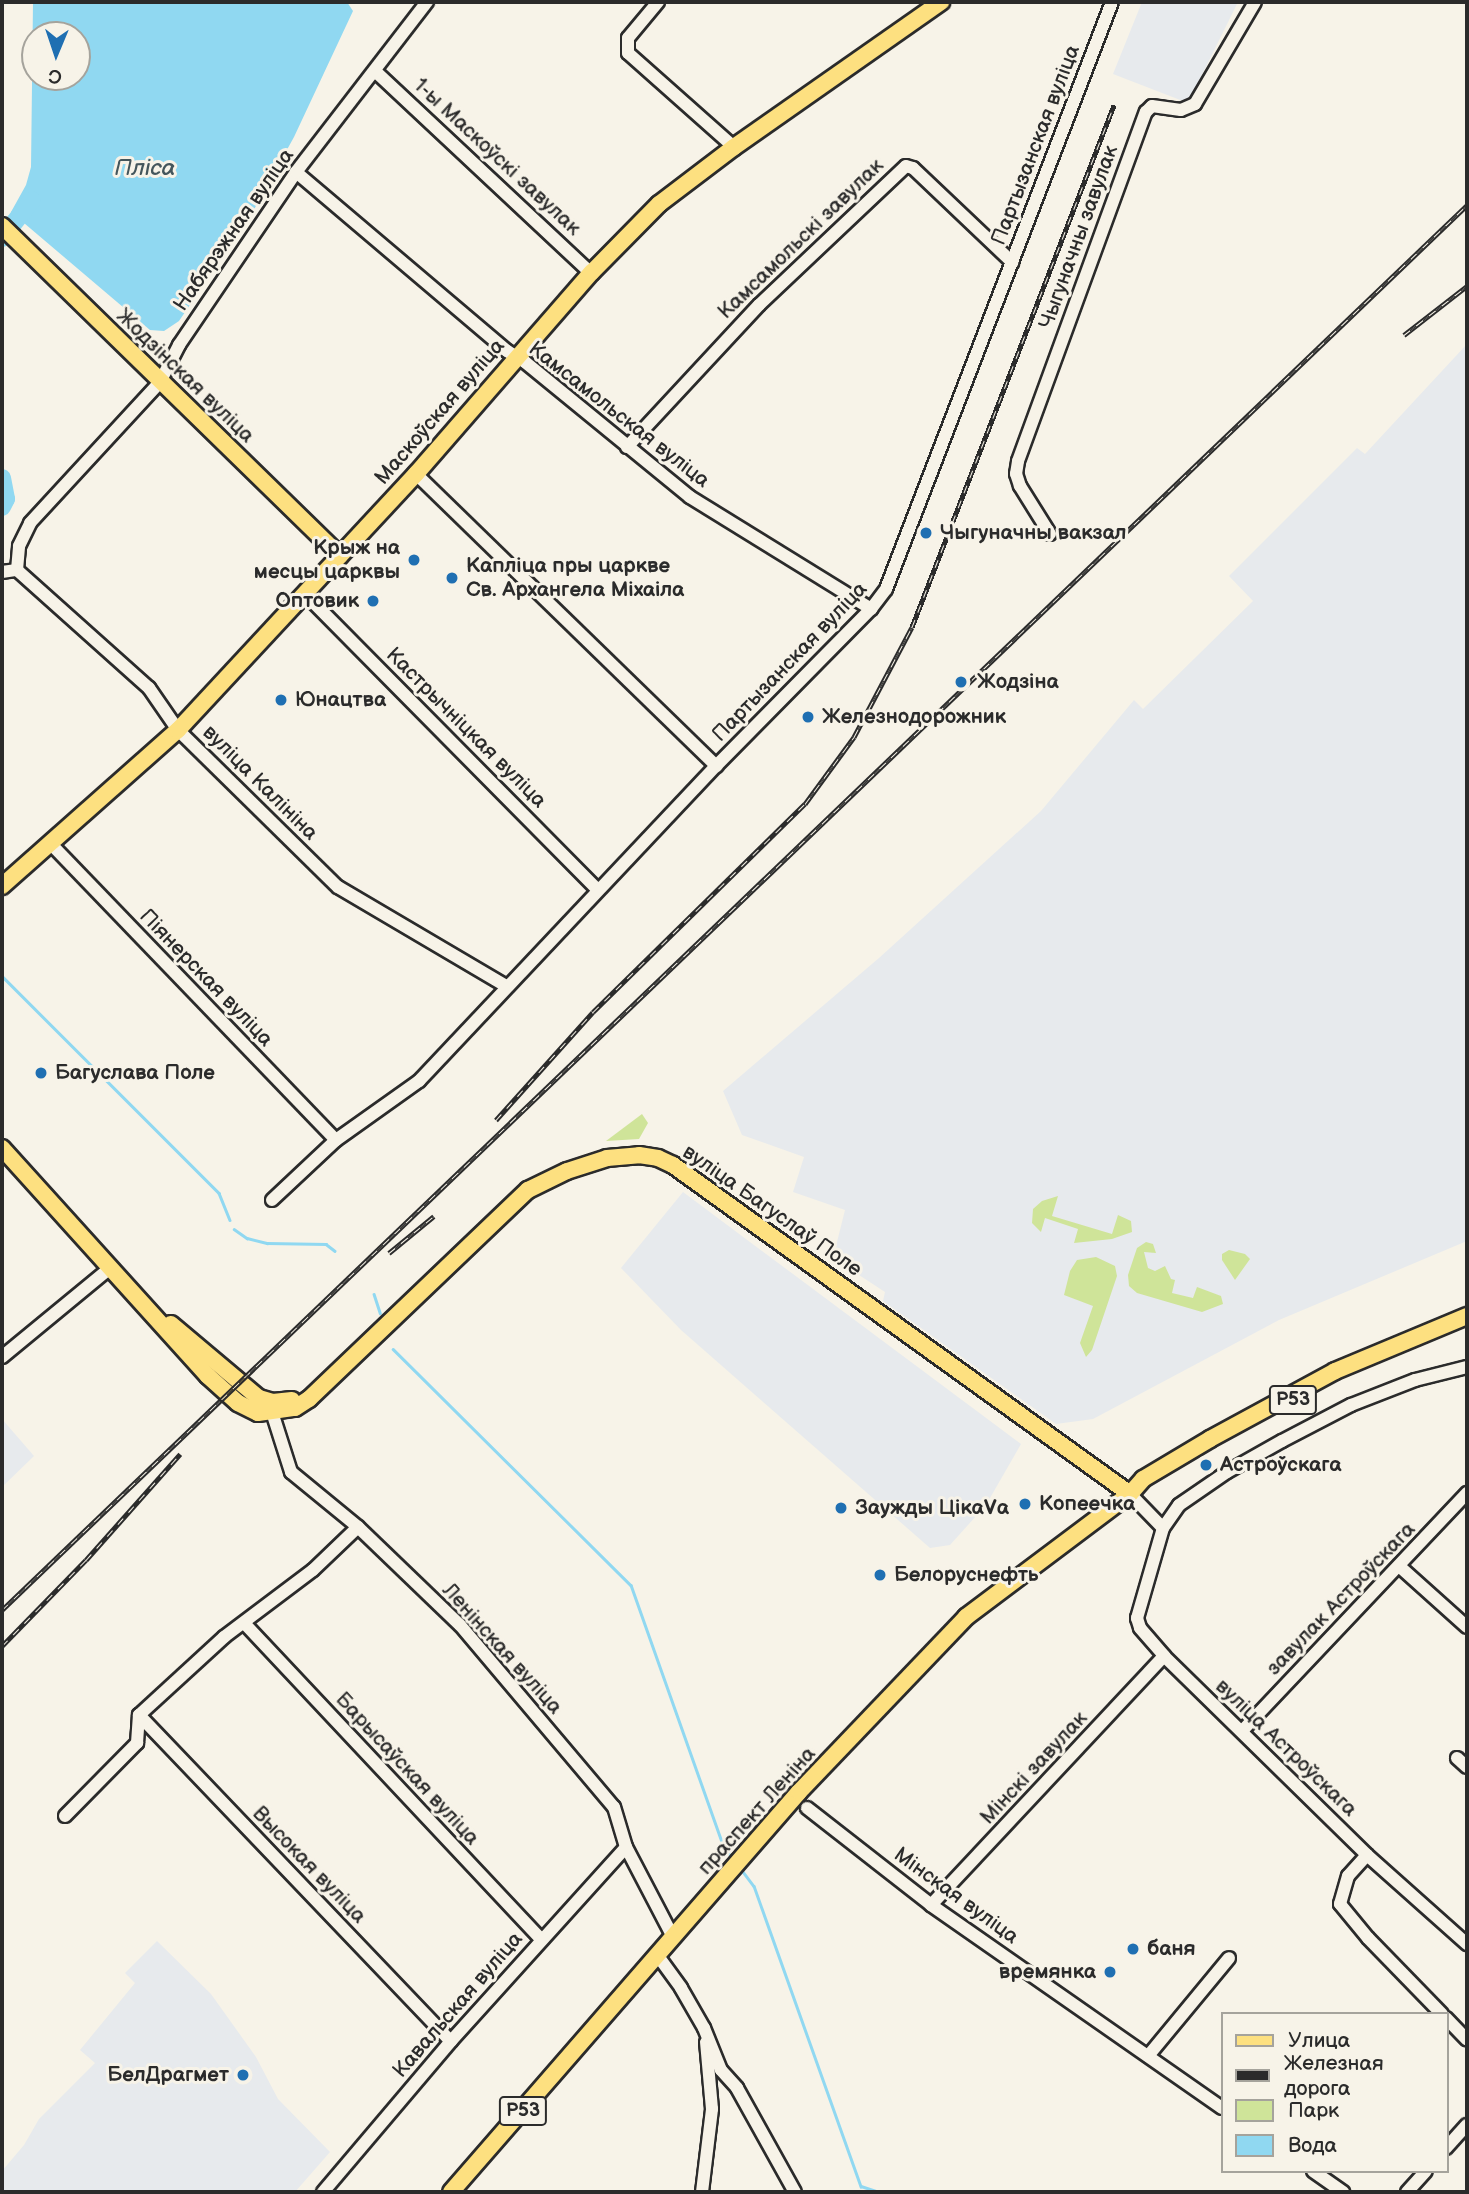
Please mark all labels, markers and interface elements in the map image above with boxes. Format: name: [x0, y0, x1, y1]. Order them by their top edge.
north arrow: [21, 21, 91, 91]
street label: Партызанская вуліца: [986, 41, 1086, 249]
text: С: [48, 64, 62, 87]
street label: 1-ы Маскоўскі завулак: [408, 73, 586, 241]
street label: Чыгуначны завулак: [1034, 142, 1124, 332]
street label: Набярэжная вуліца: [169, 144, 299, 316]
street label: Камсамольскі завулак: [713, 153, 889, 325]
water label: Пліса: [115, 154, 175, 182]
street label: Жодзінская вуліца: [111, 304, 259, 448]
street label: Маскоўская вуліца: [370, 334, 510, 490]
street label: Камсамольская вуліца: [523, 336, 715, 494]
place label: Чыгуначны вакзал: [940, 520, 1126, 546]
marker: Чыгуначны вакзал: [918, 525, 934, 541]
place label: Крыж на месцы царквы: [254, 535, 400, 585]
marker: Крыж на месцы царквы: [406, 552, 422, 568]
place label: Капліца пры царкве Св. Архангела Міхаіла: [466, 553, 684, 603]
marker: Капліца пры царкве Св. Архангела Міхаіла: [444, 570, 460, 586]
street label: Партызанская вуліца: [707, 577, 873, 747]
place label: Оптовик: [276, 588, 359, 614]
marker: Оптовик: [365, 593, 381, 609]
street label: Кастрычніцкая вуліца: [381, 643, 551, 813]
place label: Жодзіна: [977, 669, 1059, 695]
marker: Жодзіна: [951, 672, 971, 692]
place label: Юнацтва: [295, 687, 386, 713]
marker: Юнацтва: [273, 692, 289, 708]
place label: Железнодорожник: [822, 704, 1006, 730]
marker: Железнодорожник: [800, 709, 816, 725]
street label: вуліца Калініна: [197, 720, 323, 846]
street label: Піянерская вуліца: [134, 904, 278, 1052]
place label: Багуслава Поле: [55, 1060, 215, 1086]
marker: Багуслава Поле: [33, 1065, 49, 1081]
street label: вуліца Багуслаў Поле: [677, 1140, 867, 1282]
road number: Р53: [1268, 1384, 1318, 1416]
place label: Астроўскага: [1220, 1452, 1341, 1478]
marker: Астроўскага: [1198, 1457, 1214, 1473]
place label: Копеечка: [1039, 1491, 1135, 1517]
place label: Заужды ЦікаVа: [855, 1495, 1009, 1521]
marker: Копеечка: [1017, 1496, 1033, 1512]
marker: Заужды ЦікаVа: [833, 1500, 849, 1516]
street label: завулак Астроўскага: [1261, 1517, 1421, 1681]
place label: Белоруснефть: [894, 1562, 1039, 1588]
marker: Белоруснефть: [872, 1567, 888, 1583]
street label: Ленінская вуліца: [437, 1578, 567, 1720]
street label: вуліца Астроўскага: [1210, 1674, 1362, 1822]
street label: Барысаўская вуліца: [330, 1687, 484, 1851]
street label: Мінскі завулак: [975, 1706, 1093, 1830]
street label: праспект Леніна: [693, 1742, 821, 1880]
street label: Высокая вуліца: [247, 1801, 371, 1929]
street label: Мінская вуліца: [889, 1842, 1023, 1950]
street label: Кавальская вуліца: [388, 1927, 528, 2083]
place label: баня: [1147, 1936, 1196, 1962]
marker: баня: [1125, 1941, 1141, 1957]
place label: времянка: [999, 1959, 1096, 1985]
marker: времянка: [1102, 1964, 1118, 1980]
legend: [1220, 2012, 1448, 2173]
text: Улица: [1288, 2028, 1350, 2053]
text: Железная дорога: [1284, 2051, 1384, 2101]
place label: БелДрагмет: [107, 2062, 229, 2088]
marker: БелДрагмет: [235, 2067, 251, 2083]
road number: Р53: [498, 2096, 548, 2126]
text: Парк: [1288, 2098, 1339, 2123]
text: Вода: [1288, 2133, 1337, 2158]

